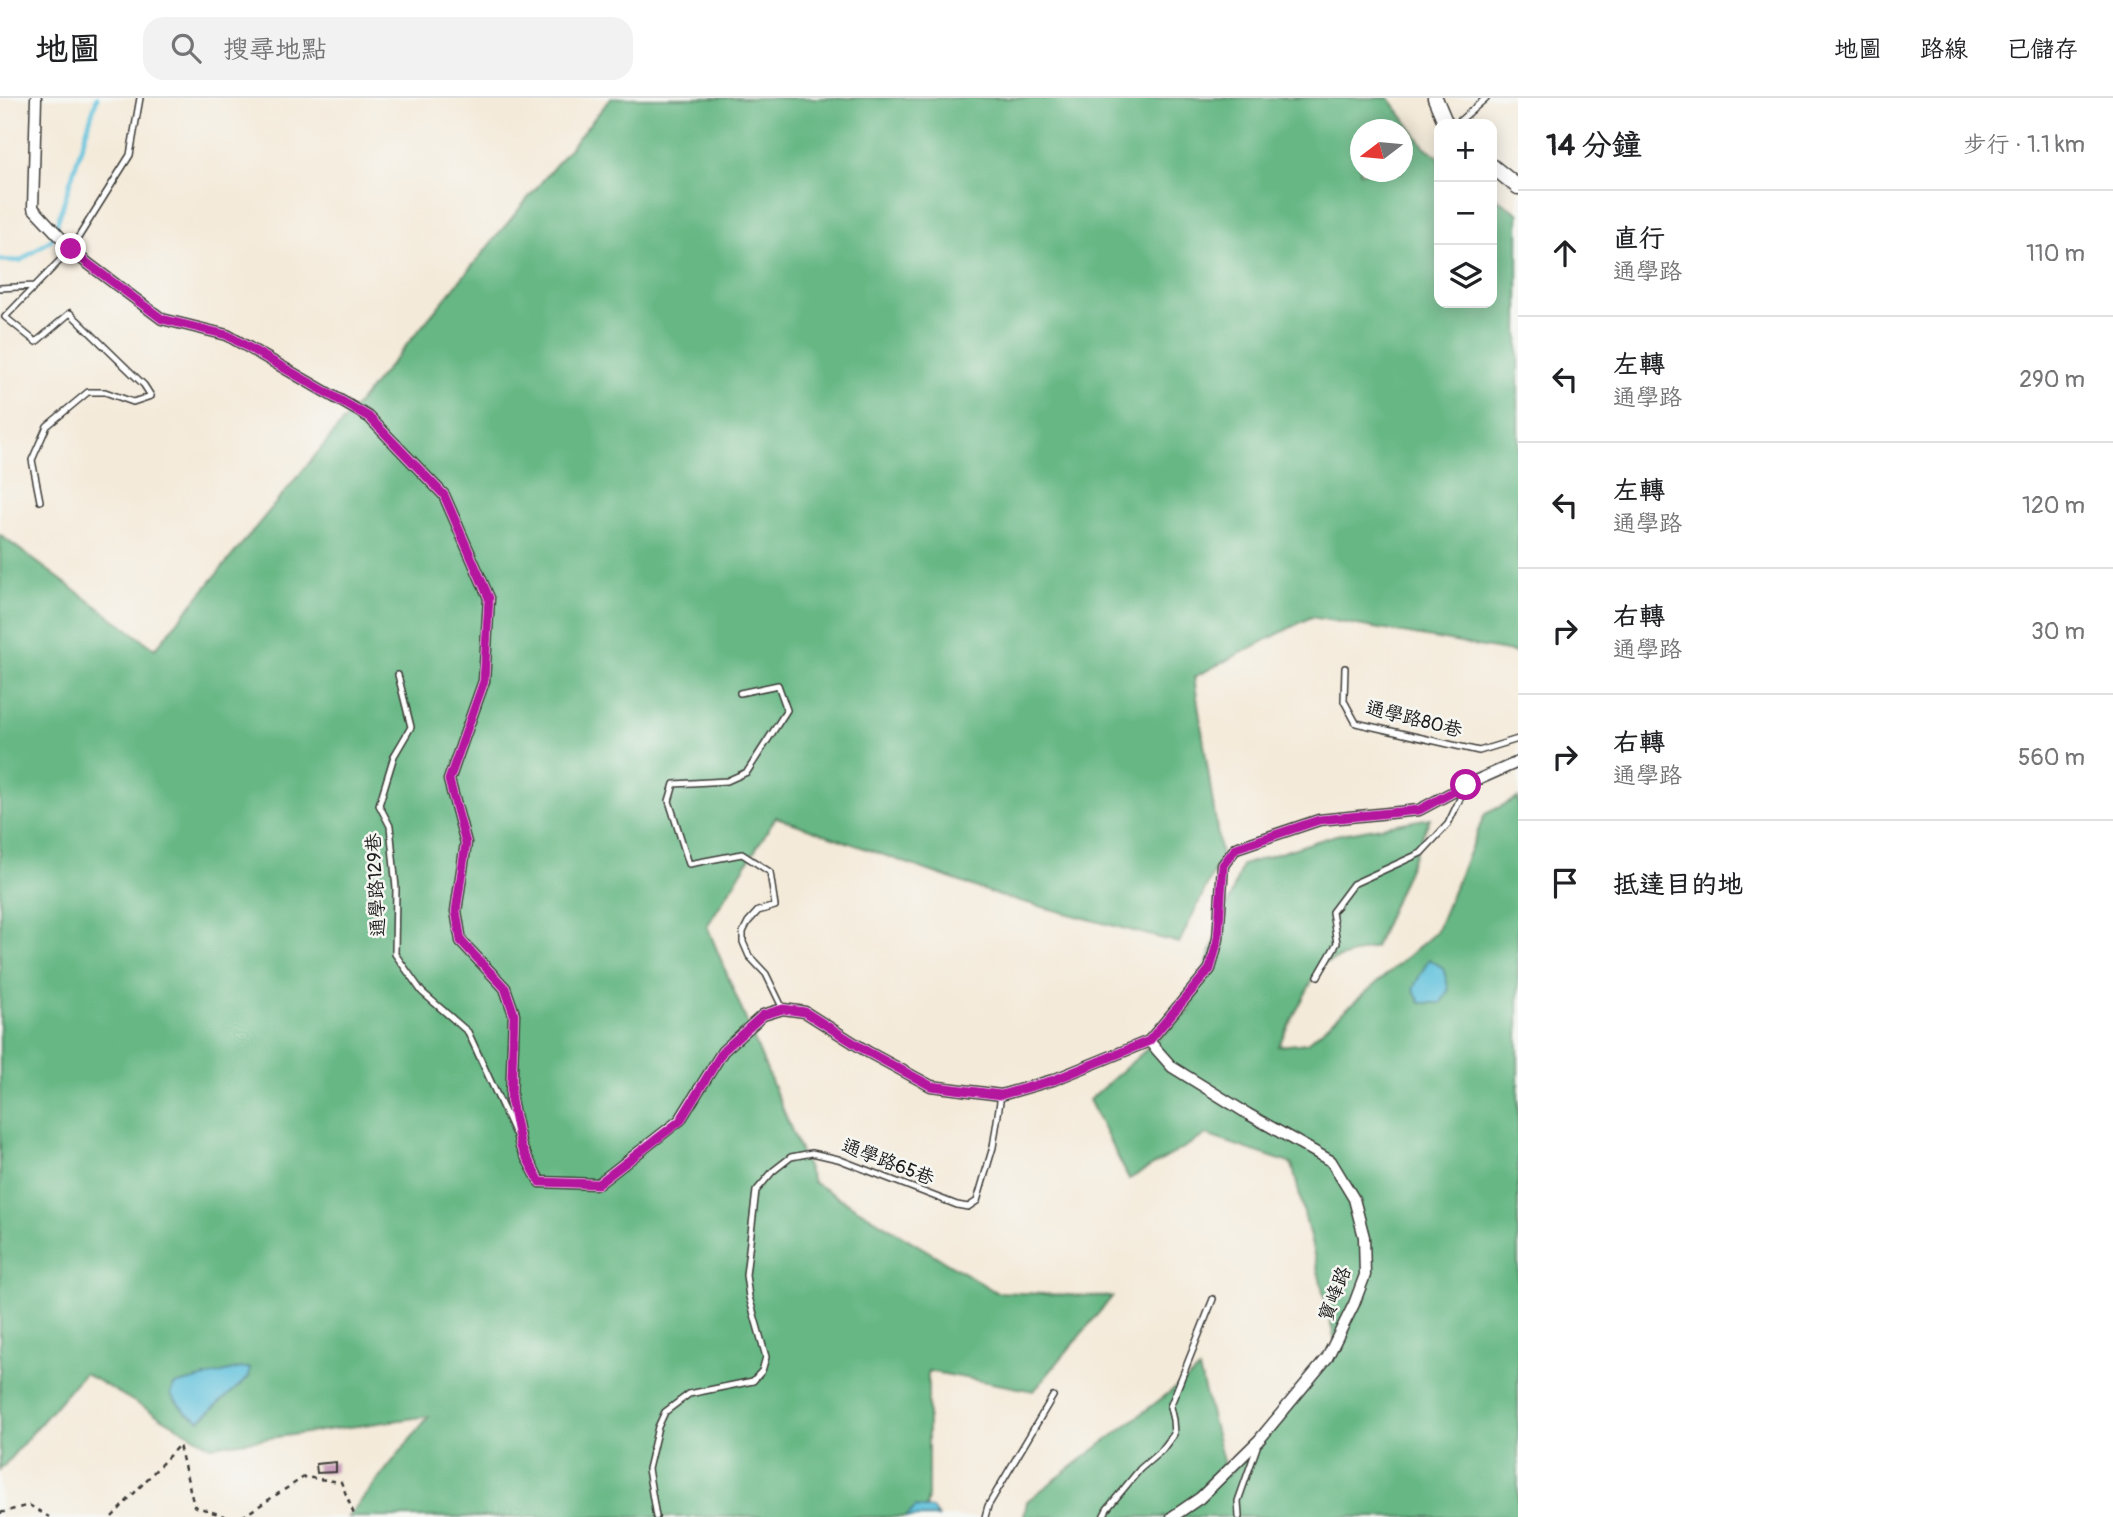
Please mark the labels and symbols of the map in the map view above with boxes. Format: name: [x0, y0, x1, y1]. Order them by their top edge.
north arrow: [1350, 119, 1413, 182]
route end: [55, 233, 86, 264]
street label: 通學路80巷: [1363, 695, 1465, 743]
route start: [1450, 769, 1481, 800]
street label: 通學路129巷: [361, 833, 391, 937]
street label: 通學路65巷: [838, 1133, 938, 1191]
street label: 寶峰路: [1314, 1263, 1356, 1325]

